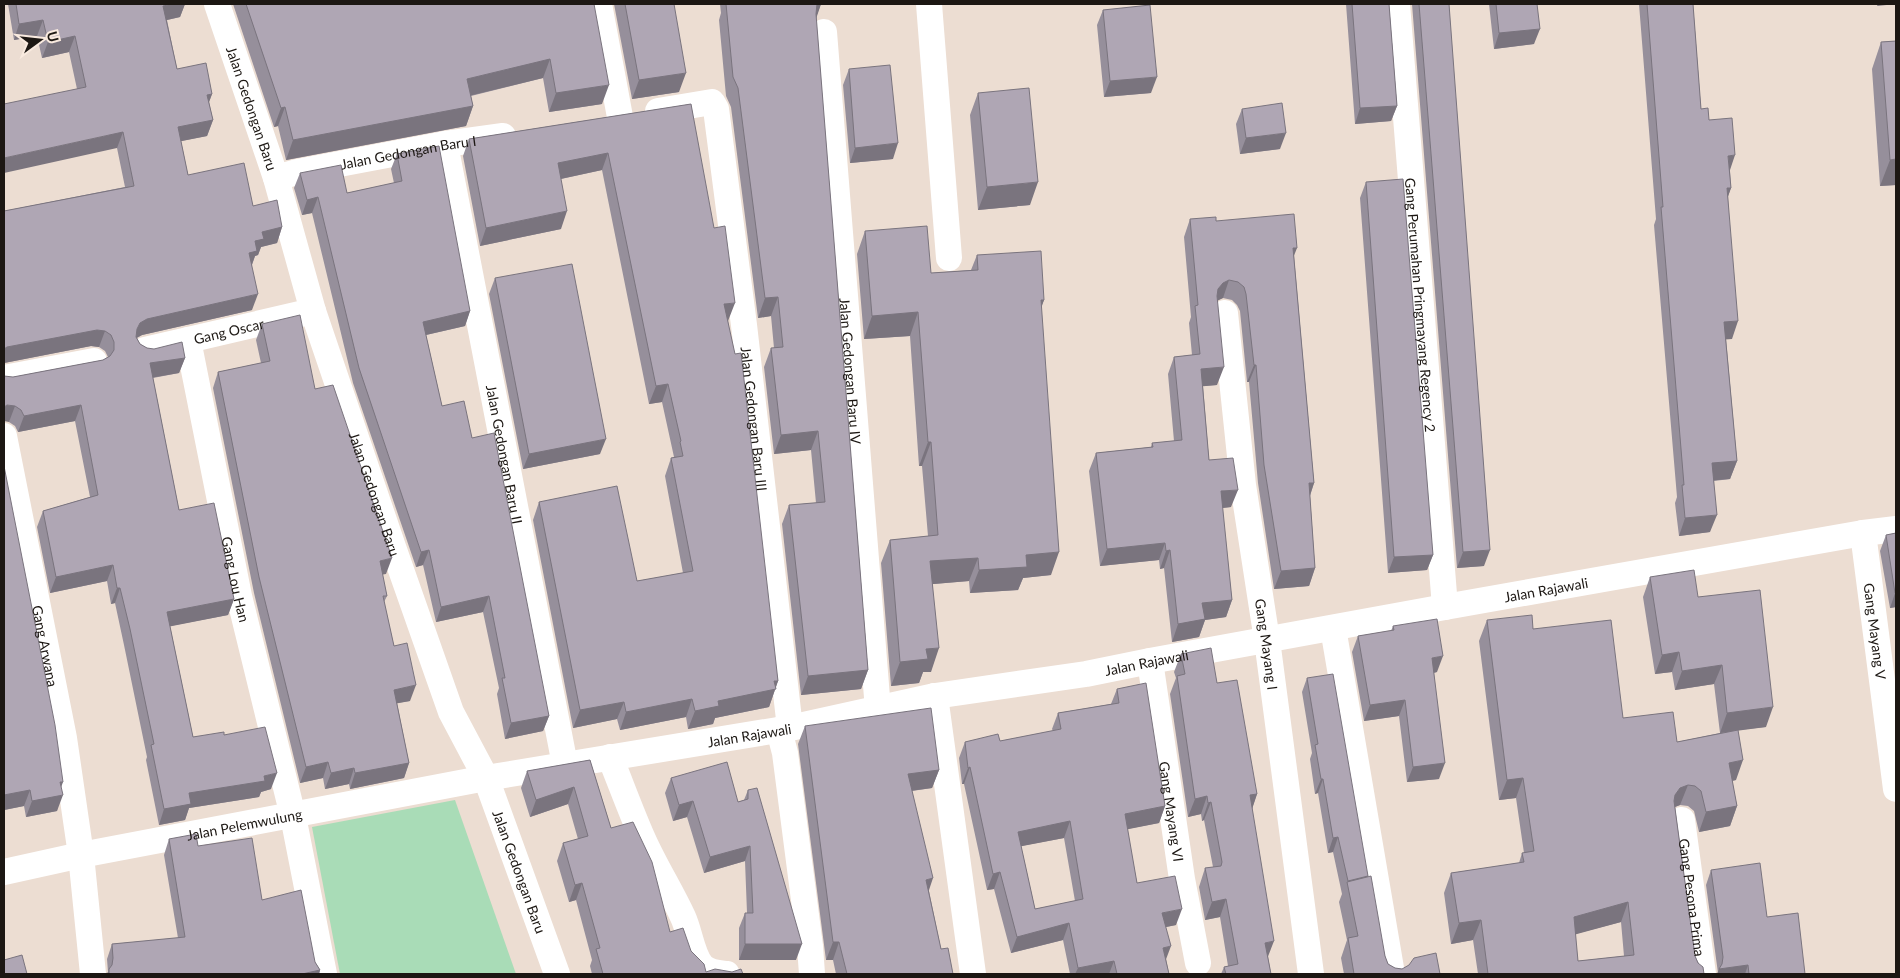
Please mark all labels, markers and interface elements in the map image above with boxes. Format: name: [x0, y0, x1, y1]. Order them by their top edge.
north arrow: [15, 15, 65, 65]
text: U: [43, 29, 63, 44]
street label: Jalan Gedongan Baru: [223, 44, 281, 172]
street label: Jalan Gedongan Baru I: [339, 131, 477, 172]
street label: Gang Perumahan Pringmayang Regency 2: [1402, 177, 1440, 433]
street label: Jalan Gedongan Baru IV: [837, 297, 865, 445]
street label: Gang Oscar: [192, 314, 266, 347]
street label: Jalan Gedongan Baru III: [738, 346, 771, 492]
street label: Jalan Gedongan Baru II: [483, 383, 527, 525]
street label: Jalan Gedongan Baru: [346, 430, 404, 558]
street label: Gang Lou Han: [219, 535, 254, 624]
street label: Jalan Rajawali: [1503, 573, 1589, 605]
street label: Gang Mayang V: [1861, 582, 1890, 681]
street label: Gang Mayang I: [1252, 597, 1282, 691]
street label: Gang Arwana: [29, 604, 62, 688]
street label: Jalan Rajawali: [1103, 646, 1190, 678]
street label: Jalan Rajawali: [706, 719, 793, 750]
street label: Gang Mayang VI: [1156, 760, 1188, 863]
street label: Jalan Pelemwulung: [185, 805, 303, 843]
street label: Jalan Gedongan Baru: [490, 807, 550, 935]
street label: Gang Pesona Prima: [1676, 837, 1709, 957]

